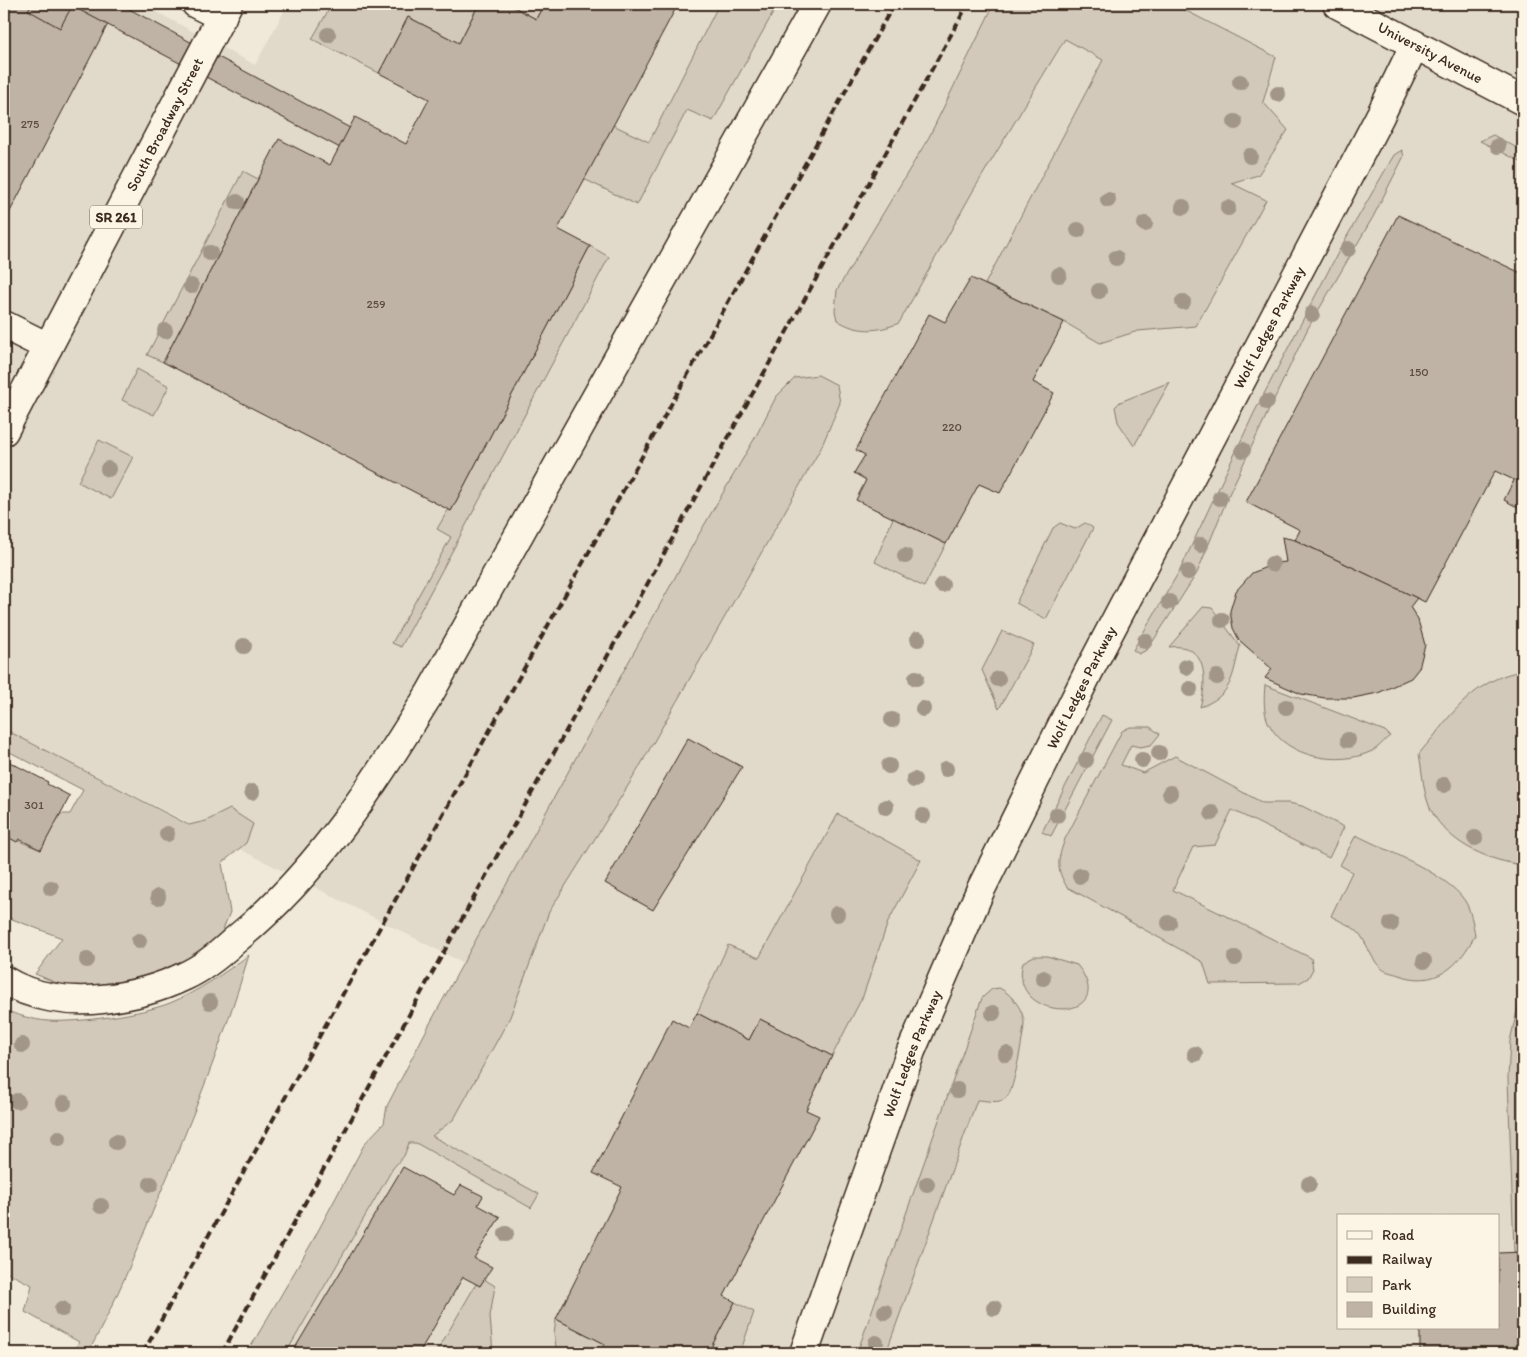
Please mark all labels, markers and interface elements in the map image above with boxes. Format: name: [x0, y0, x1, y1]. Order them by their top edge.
street label: University Avenue: [1375, 18, 1486, 87]
street label: South Broadway Street: [122, 55, 207, 194]
house number: 275: [21, 117, 39, 131]
road number: SR 261: [90, 206, 142, 228]
street label: Wolf Ledges Parkway: [1230, 263, 1309, 392]
house number: 259: [367, 297, 385, 311]
house number: 150: [1409, 365, 1429, 379]
house number: 220: [942, 420, 962, 434]
street label: Wolf Ledges Parkway: [1043, 623, 1120, 752]
house number: 301: [24, 798, 44, 812]
street label: Wolf Ledges Parkway: [879, 987, 945, 1120]
legend: [1337, 1214, 1500, 1330]
text: Road: [1382, 1226, 1415, 1244]
text: Railway: [1382, 1250, 1432, 1268]
text: Park: [1382, 1276, 1412, 1294]
text: Building: [1382, 1300, 1436, 1318]

